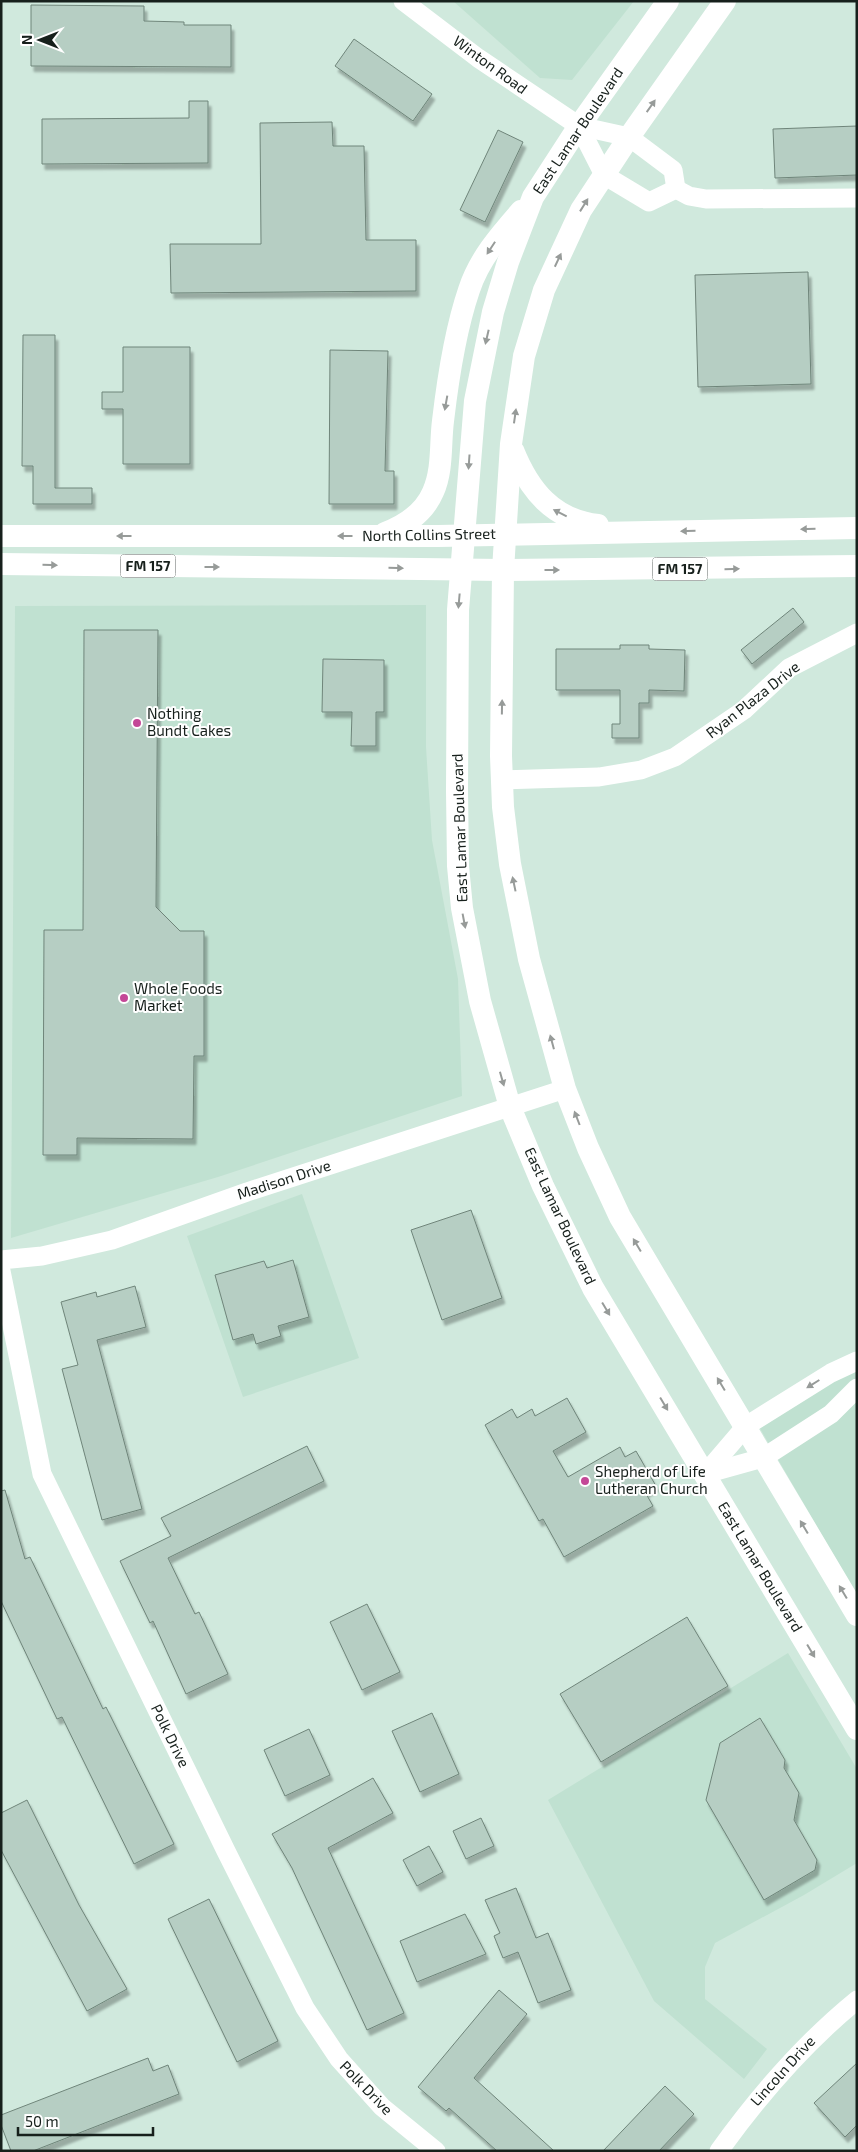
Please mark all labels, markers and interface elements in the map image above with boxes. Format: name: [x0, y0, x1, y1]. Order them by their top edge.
north arrow: [15, 15, 65, 65]
street label: Winton Road: [450, 31, 531, 97]
text: N: [18, 35, 35, 45]
street label: East Lamar Boulevard: [528, 64, 626, 197]
one-way arrow: [646, 99, 656, 113]
one-way arrow: [580, 199, 589, 212]
one-way arrow: [486, 242, 496, 255]
one-way arrow: [554, 253, 562, 267]
one-way arrow: [483, 329, 491, 344]
one-way arrow: [442, 395, 450, 411]
one-way arrow: [511, 407, 519, 423]
one-way arrow: [465, 454, 473, 470]
one-way arrow: [553, 509, 567, 517]
street label: North Collins Street: [362, 524, 496, 544]
one-way arrow: [800, 525, 816, 533]
one-way arrow: [679, 527, 695, 535]
one-way arrow: [116, 532, 132, 540]
one-way arrow: [337, 532, 353, 540]
road number: FM 157: [120, 554, 176, 578]
road number: FM 157: [652, 558, 708, 580]
one-way arrow: [42, 561, 58, 569]
one-way arrow: [205, 563, 221, 571]
one-way arrow: [724, 564, 740, 572]
one-way arrow: [388, 565, 404, 573]
one-way arrow: [544, 566, 560, 574]
one-way arrow: [455, 594, 463, 610]
street label: Ryan Plaza Drive: [702, 657, 803, 741]
one-way arrow: [498, 699, 506, 715]
place label: Nothing Bundt Cakes: [147, 704, 231, 739]
marker: Nothing Bundt Cakes: [131, 717, 143, 729]
street label: East Lamar Boulevard: [447, 753, 471, 903]
one-way arrow: [509, 875, 517, 891]
one-way arrow: [461, 913, 469, 929]
place label: Whole Foods Market: [134, 979, 222, 1014]
marker: Whole Foods Market: [118, 992, 130, 1004]
one-way arrow: [547, 1034, 555, 1049]
one-way arrow: [498, 1071, 506, 1086]
one-way arrow: [572, 1111, 580, 1125]
street label: East Lamar Boulevard: [521, 1144, 601, 1287]
street label: Madison Drive: [235, 1155, 333, 1203]
one-way arrow: [633, 1239, 642, 1252]
one-way arrow: [601, 1302, 610, 1315]
one-way arrow: [717, 1378, 726, 1391]
one-way arrow: [807, 1379, 820, 1388]
one-way arrow: [659, 1398, 668, 1411]
place label: Shepherd of Life Lutheran Church: [595, 1462, 708, 1497]
marker: Shepherd of Life Lutheran Church: [579, 1475, 591, 1487]
street label: East Lamar Boulevard: [715, 1498, 807, 1635]
one-way arrow: [800, 1521, 809, 1534]
one-way arrow: [839, 1586, 848, 1599]
one-way arrow: [806, 1645, 815, 1658]
street label: Polk Drive: [148, 1701, 194, 1770]
street label: Lincoln Drive: [746, 2032, 818, 2109]
street label: Polk Drive: [337, 2057, 397, 2118]
scale bar: [18, 2104, 152, 2136]
text: 50 m: [25, 2112, 59, 2130]

